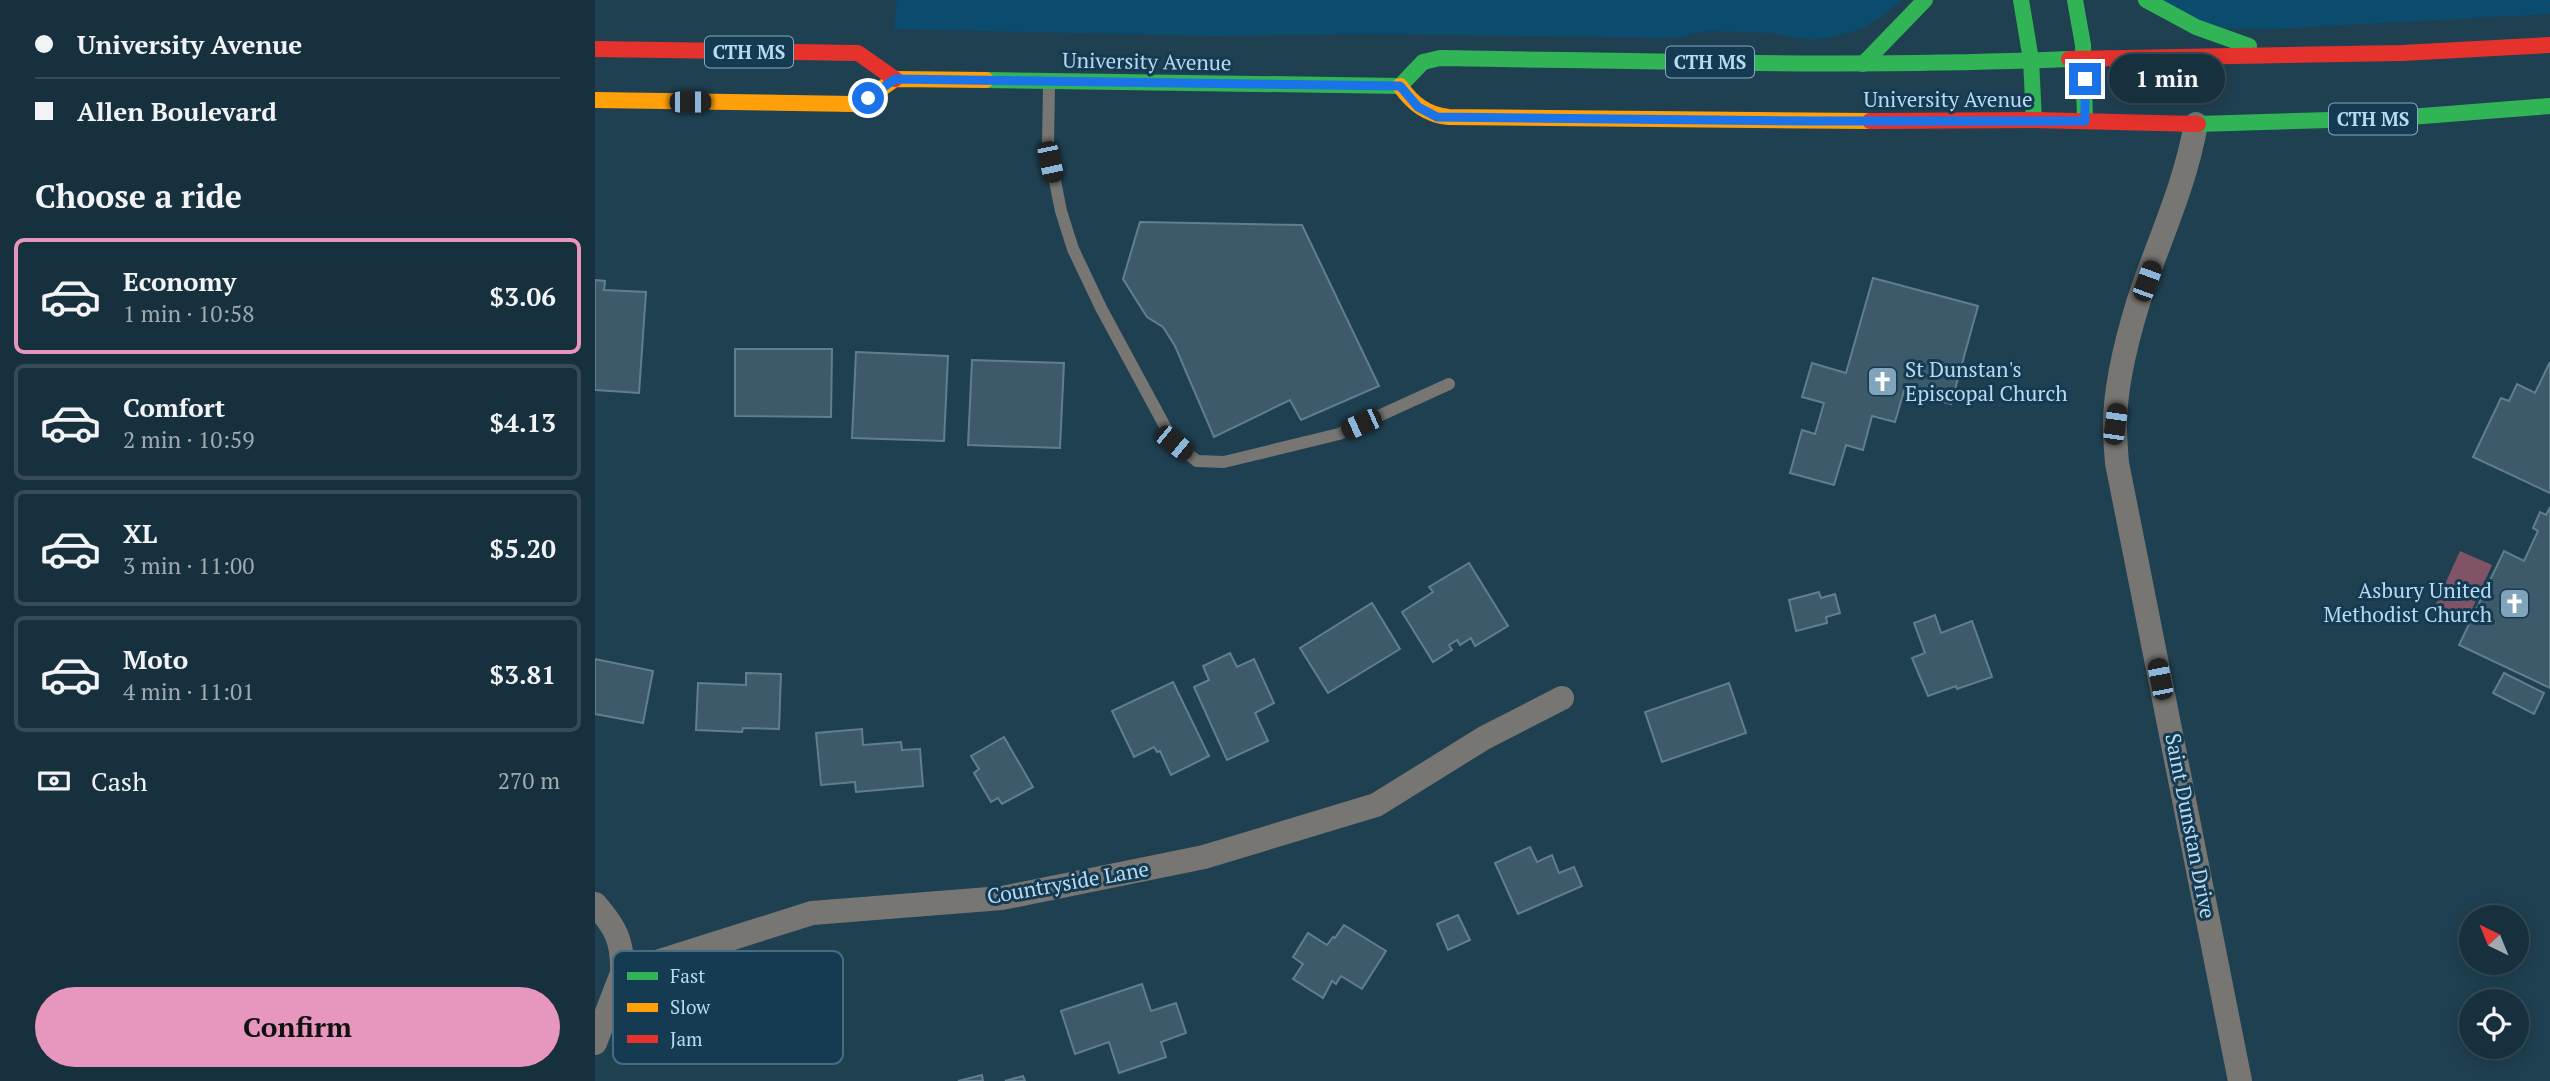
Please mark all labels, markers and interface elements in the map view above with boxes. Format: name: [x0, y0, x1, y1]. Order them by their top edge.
text: University Avenue: [77, 27, 302, 61]
road number: CTH MS: [705, 36, 793, 68]
street label: University Avenue: [1062, 46, 1232, 76]
road number: CTH MS: [1666, 46, 1754, 78]
callout: 1 min: [2109, 55, 2225, 104]
route end: [2069, 63, 2101, 95]
text: 1 min: [2136, 63, 2198, 94]
route start: [852, 82, 884, 114]
street label: University Avenue: [1863, 85, 2033, 113]
car: [670, 92, 712, 113]
text: Allen Boulevard: [77, 94, 277, 128]
road number: CTH MS: [2329, 104, 2417, 134]
car: [1036, 139, 1065, 185]
text: Choose a ride: [35, 175, 242, 217]
car: [2130, 258, 2165, 304]
text: Economy: [123, 264, 236, 298]
icon: car: [39, 265, 102, 328]
text: $3.06: [490, 279, 556, 313]
text: 1 min · 10:58: [123, 298, 255, 329]
place label: St Dunstan's Episcopal Church: [1905, 355, 2068, 407]
church icon: St Dunstan's Episcopal Church: [1865, 365, 1899, 399]
text: Comfort: [123, 390, 225, 424]
icon: car: [39, 391, 102, 454]
car: [2102, 402, 2129, 446]
text: $4.13: [490, 405, 556, 439]
car: [1338, 406, 1385, 442]
car: [1152, 422, 1197, 464]
text: 2 min · 10:59: [123, 424, 255, 455]
text: XL: [123, 516, 157, 550]
icon: car: [39, 517, 102, 580]
text: $5.20: [490, 531, 556, 565]
text: 3 min · 11:00: [123, 550, 255, 581]
place label: Asbury United Methodist Church: [2323, 576, 2492, 628]
church icon: Asbury United Methodist Church: [2498, 586, 2532, 620]
text: Moto: [123, 642, 188, 676]
icon: car: [39, 643, 102, 706]
car: [2146, 656, 2175, 702]
text: $3.81: [490, 657, 556, 691]
text: 4 min · 11:01: [123, 676, 255, 707]
street label: Saint Dunstan Drive: [2159, 731, 2223, 921]
icon: cash: [35, 762, 73, 800]
text: Cash: [91, 764, 147, 798]
text: 270 m: [498, 765, 560, 796]
street label: Countryside Lane: [985, 854, 1151, 910]
north arrow: [2459, 905, 2529, 975]
map controls: [2459, 905, 2529, 1059]
legend: [613, 951, 843, 1064]
text: Fast: [670, 963, 705, 988]
button: Confirm: [35, 987, 560, 1067]
button: locate: [2459, 989, 2529, 1059]
text: Slow: [670, 994, 711, 1019]
text: Jam: [670, 1026, 703, 1051]

